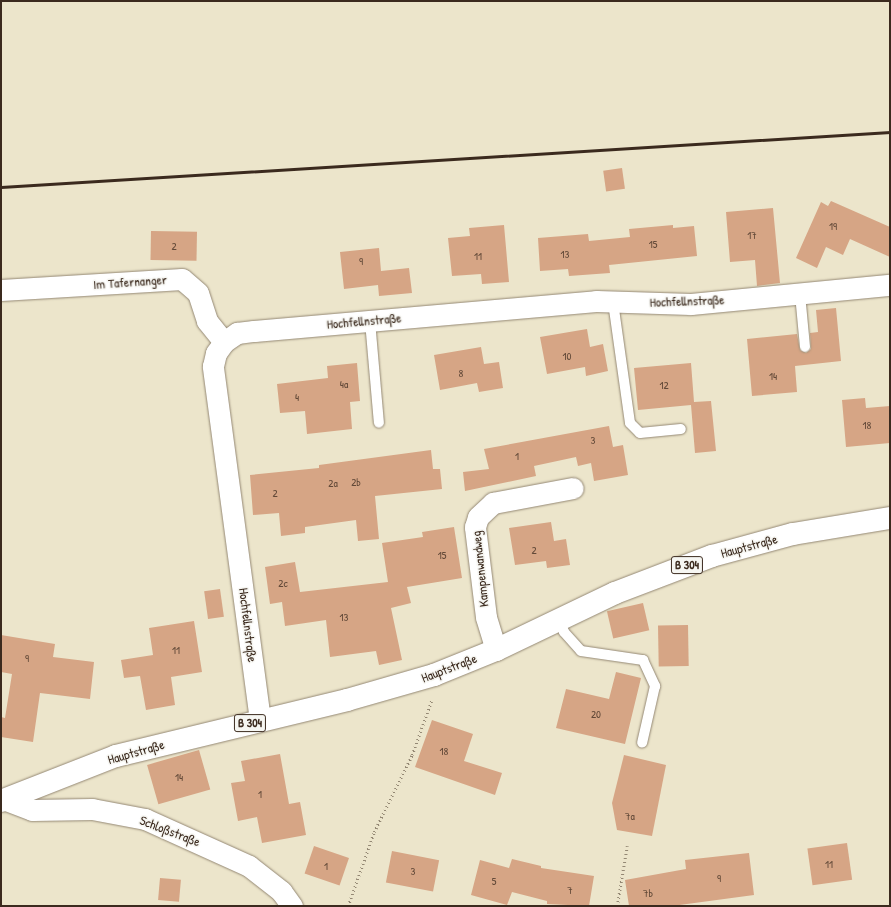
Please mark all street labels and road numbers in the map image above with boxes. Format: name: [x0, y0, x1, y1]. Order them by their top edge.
street label: Im Tafernanger: [93, 272, 167, 292]
street label: Hochfellnstraße: [649, 292, 725, 310]
street label: Hochfellnstraße: [326, 310, 402, 332]
street label: Kampenwandweg: [468, 530, 492, 608]
street label: Hauptstraße: [719, 531, 779, 561]
road number: B 304: [670, 555, 704, 575]
street label: Hochfellnstraße: [236, 587, 260, 663]
street label: Hauptstraße: [419, 650, 479, 686]
road number: B 304: [233, 713, 267, 733]
street label: Hauptstraße: [106, 737, 166, 767]
street label: Schloßstraße: [137, 812, 203, 850]

